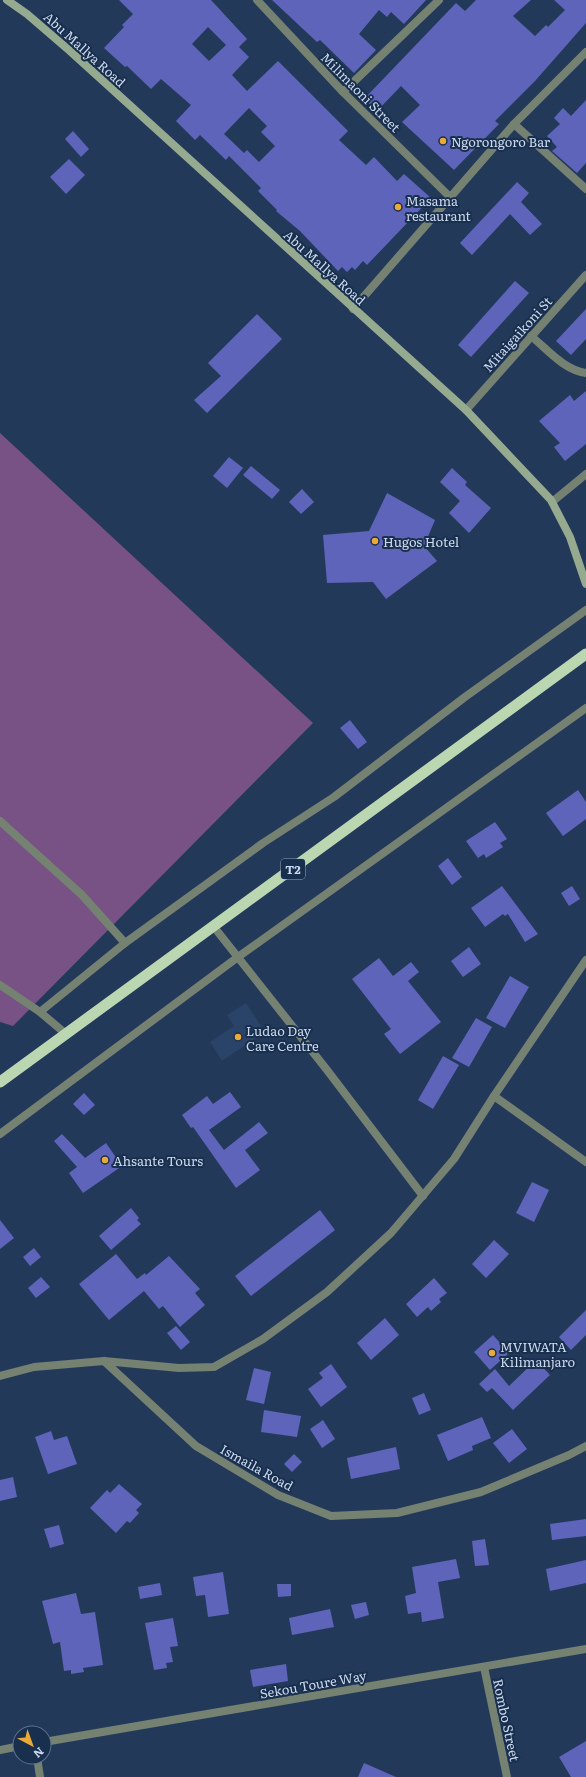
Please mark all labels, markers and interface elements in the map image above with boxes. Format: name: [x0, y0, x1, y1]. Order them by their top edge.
street label: Abu Mallya Road: [40, 7, 130, 91]
street label: Milimaoni Street: [317, 48, 406, 137]
place label: Ngorongoro Bar: [451, 132, 551, 151]
marker: Ngorongoro Bar: [438, 136, 448, 146]
place label: Masama restaurant: [406, 191, 472, 225]
marker: Masama restaurant: [393, 202, 403, 212]
street label: Abu Mallya Road: [280, 225, 370, 309]
street label: Mitaigaikoni St: [478, 292, 557, 376]
place label: Hugos Hotel: [383, 532, 460, 551]
marker: Hugos Hotel: [370, 536, 380, 546]
road number: T2: [281, 859, 305, 879]
place label: Ludao Day Care Centre: [246, 1021, 319, 1055]
marker: Ludao Day Care Centre: [233, 1032, 243, 1042]
place label: Ahsante Tours: [113, 1151, 203, 1170]
marker: Ahsante Tours: [100, 1155, 110, 1165]
place label: MVIWATA Kilimanjaro: [500, 1337, 575, 1371]
marker: MVIWATA Kilimanjaro: [487, 1348, 497, 1358]
street label: Ismaila Road: [217, 1439, 297, 1495]
street label: Sekou Toure Way: [258, 1665, 368, 1703]
street label: Rombo Street: [489, 1677, 525, 1764]
north arrow: [12, 1725, 52, 1765]
text: N: [30, 1744, 48, 1762]

